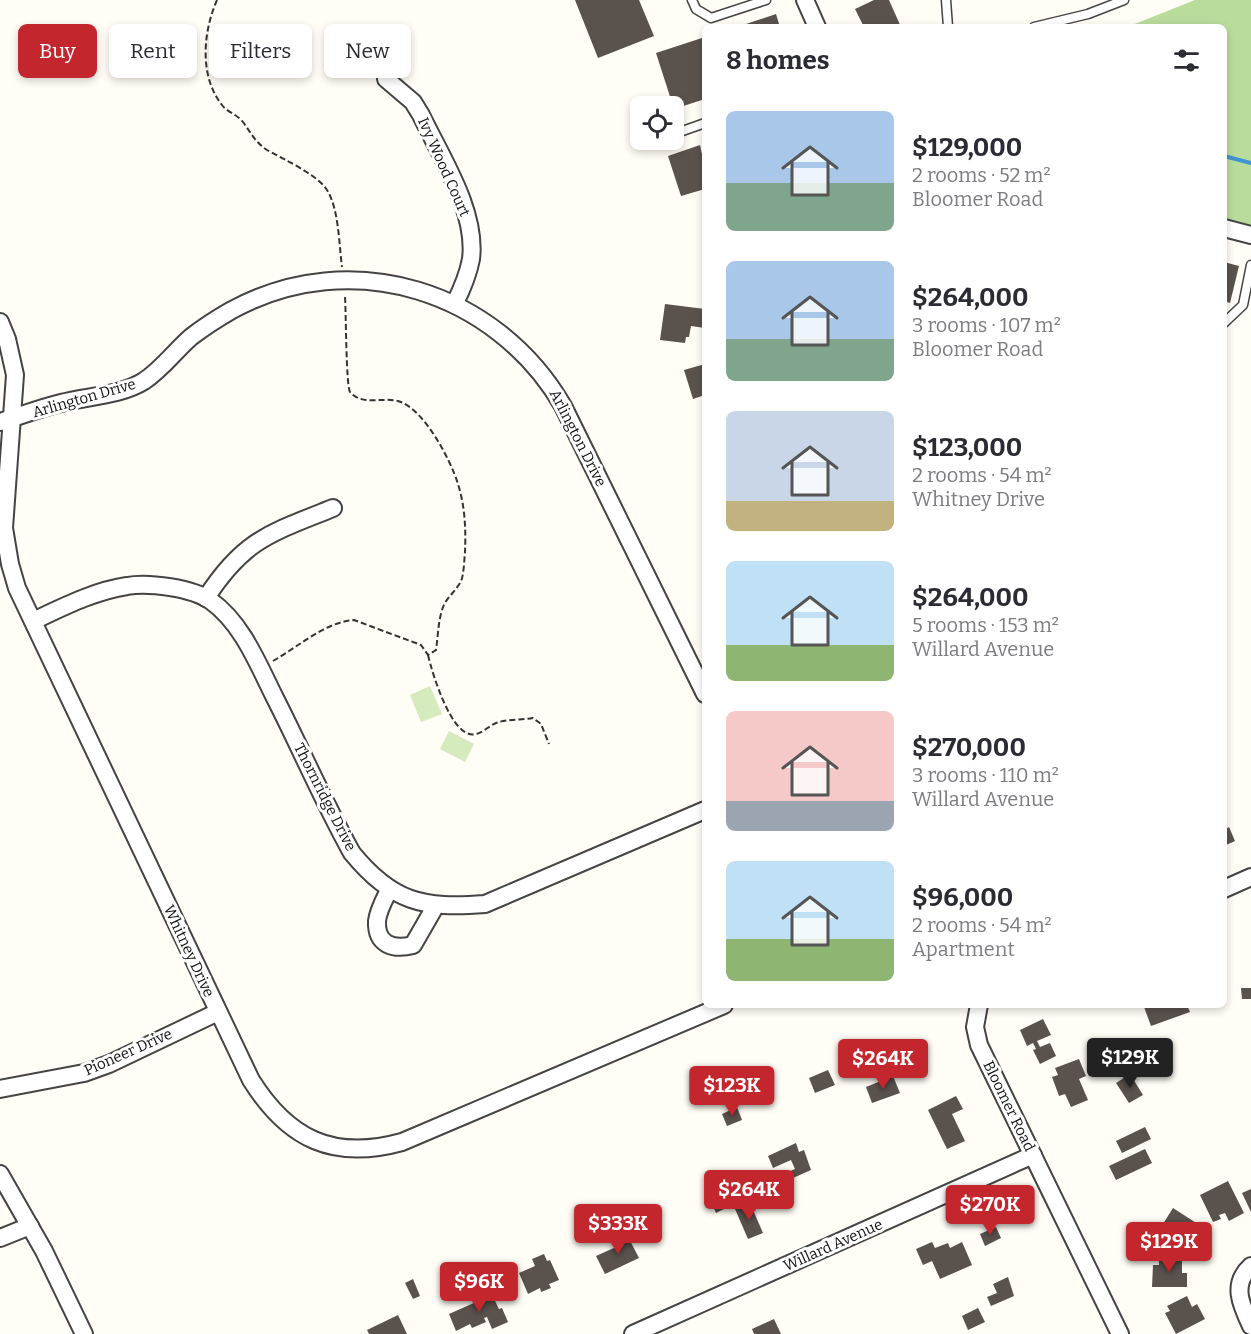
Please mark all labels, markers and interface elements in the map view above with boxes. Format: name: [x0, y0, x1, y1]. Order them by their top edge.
chip: Buy: [18, 24, 97, 78]
chip: Rent: [109, 24, 197, 78]
chip: Filters: [209, 24, 312, 78]
chip: New: [324, 24, 411, 78]
icon: filters: [1170, 44, 1203, 77]
text: 8 homes: [726, 45, 830, 76]
map controls: [630, 96, 684, 150]
button: locate: [630, 96, 684, 150]
street label: Ivy Wood Court: [414, 115, 474, 220]
text: $129,000: [912, 132, 1022, 163]
icon: home: [774, 135, 846, 207]
text: 2 rooms · 52 m²: [912, 163, 1051, 187]
text: Bloomer Road: [912, 187, 1043, 211]
text: $264,000: [912, 282, 1029, 313]
icon: home: [774, 285, 846, 357]
text: 3 rooms · 107 m²: [912, 313, 1061, 337]
text: Bloomer Road: [912, 337, 1043, 361]
street label: Arlington Drive: [30, 375, 138, 421]
street label: Arlington Drive: [546, 386, 610, 490]
text: $123,000: [912, 432, 1022, 463]
icon: home: [774, 435, 846, 507]
text: 2 rooms · 54 m²: [912, 463, 1052, 487]
text: Whitney Drive: [912, 487, 1045, 511]
text: $264,000: [912, 582, 1029, 613]
icon: home: [774, 585, 846, 657]
text: 5 rooms · 153 m²: [912, 613, 1059, 637]
text: Willard Avenue: [912, 637, 1054, 661]
text: $270,000: [912, 732, 1026, 763]
icon: home: [774, 735, 846, 807]
street label: Thornridge Drive: [290, 740, 360, 854]
text: 3 rooms · 110 m²: [912, 763, 1059, 787]
text: Willard Avenue: [912, 787, 1054, 811]
text: $96,000: [912, 882, 1013, 913]
icon: home: [774, 885, 846, 957]
street label: Whitney Drive: [160, 902, 218, 1000]
text: 2 rooms · 54 m²: [912, 913, 1052, 937]
text: Apartment: [912, 937, 1015, 961]
street label: Pioneer Drive: [81, 1025, 175, 1079]
pin: $129K: [1088, 1038, 1172, 1089]
pin: $264K: [841, 1039, 925, 1090]
text: $129K: [1101, 1045, 1159, 1069]
text: $264K: [852, 1046, 914, 1070]
street label: Bloomer Road: [979, 1058, 1039, 1154]
pin: $123K: [690, 1066, 774, 1117]
text: $123K: [703, 1073, 761, 1097]
pin: $264K: [707, 1170, 791, 1221]
text: $264K: [718, 1177, 780, 1201]
pin: $270K: [948, 1185, 1032, 1236]
text: $270K: [960, 1192, 1020, 1216]
pin: $333K: [576, 1204, 660, 1255]
text: $333K: [588, 1211, 648, 1235]
street label: Willard Avenue: [781, 1215, 885, 1275]
pin: $129K: [1127, 1222, 1211, 1273]
text: $129K: [1140, 1229, 1198, 1253]
pin: $96K: [443, 1262, 515, 1313]
text: $96K: [454, 1269, 504, 1293]

